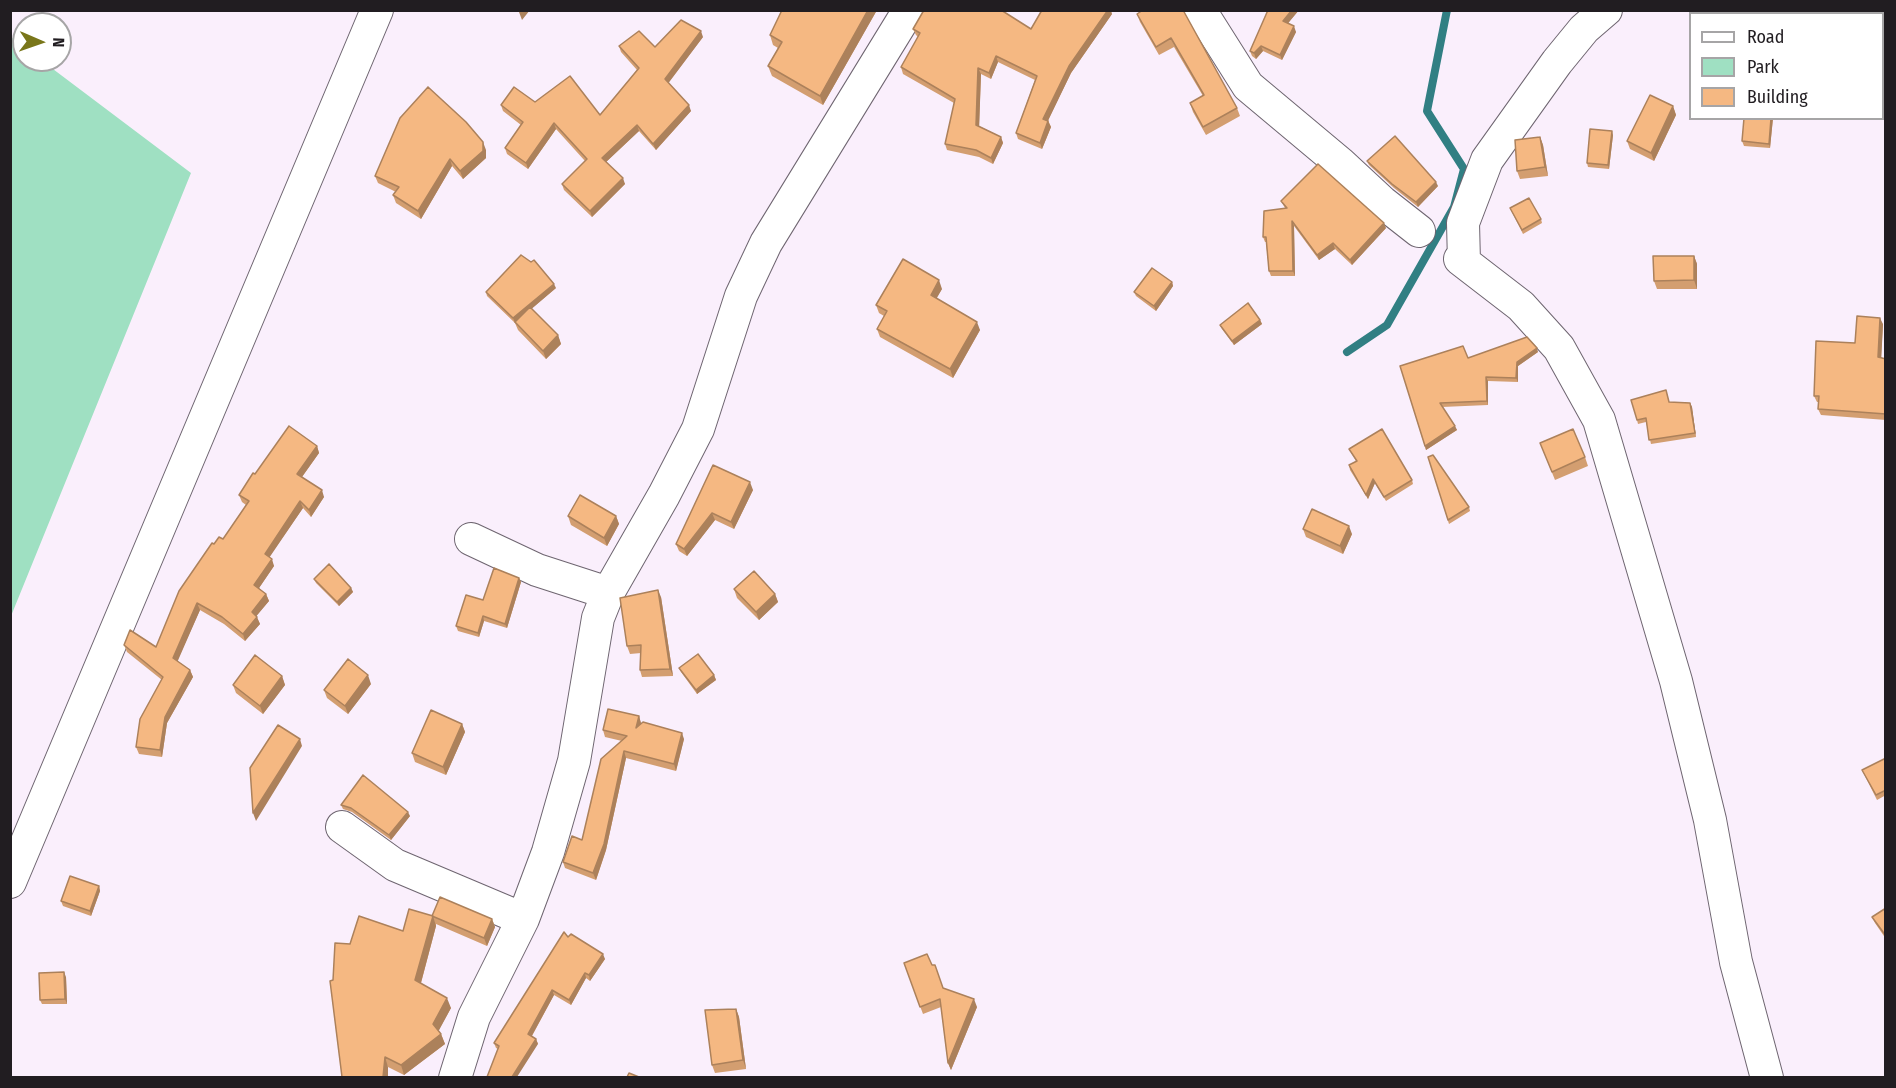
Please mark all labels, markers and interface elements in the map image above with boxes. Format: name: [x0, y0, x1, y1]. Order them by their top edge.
north arrow: [12, 12, 72, 72]
legend: [1689, 12, 1884, 120]
text: Road: [1747, 26, 1784, 48]
text: N: [49, 37, 68, 48]
text: Park: [1747, 56, 1779, 78]
text: Building: [1747, 86, 1808, 108]

